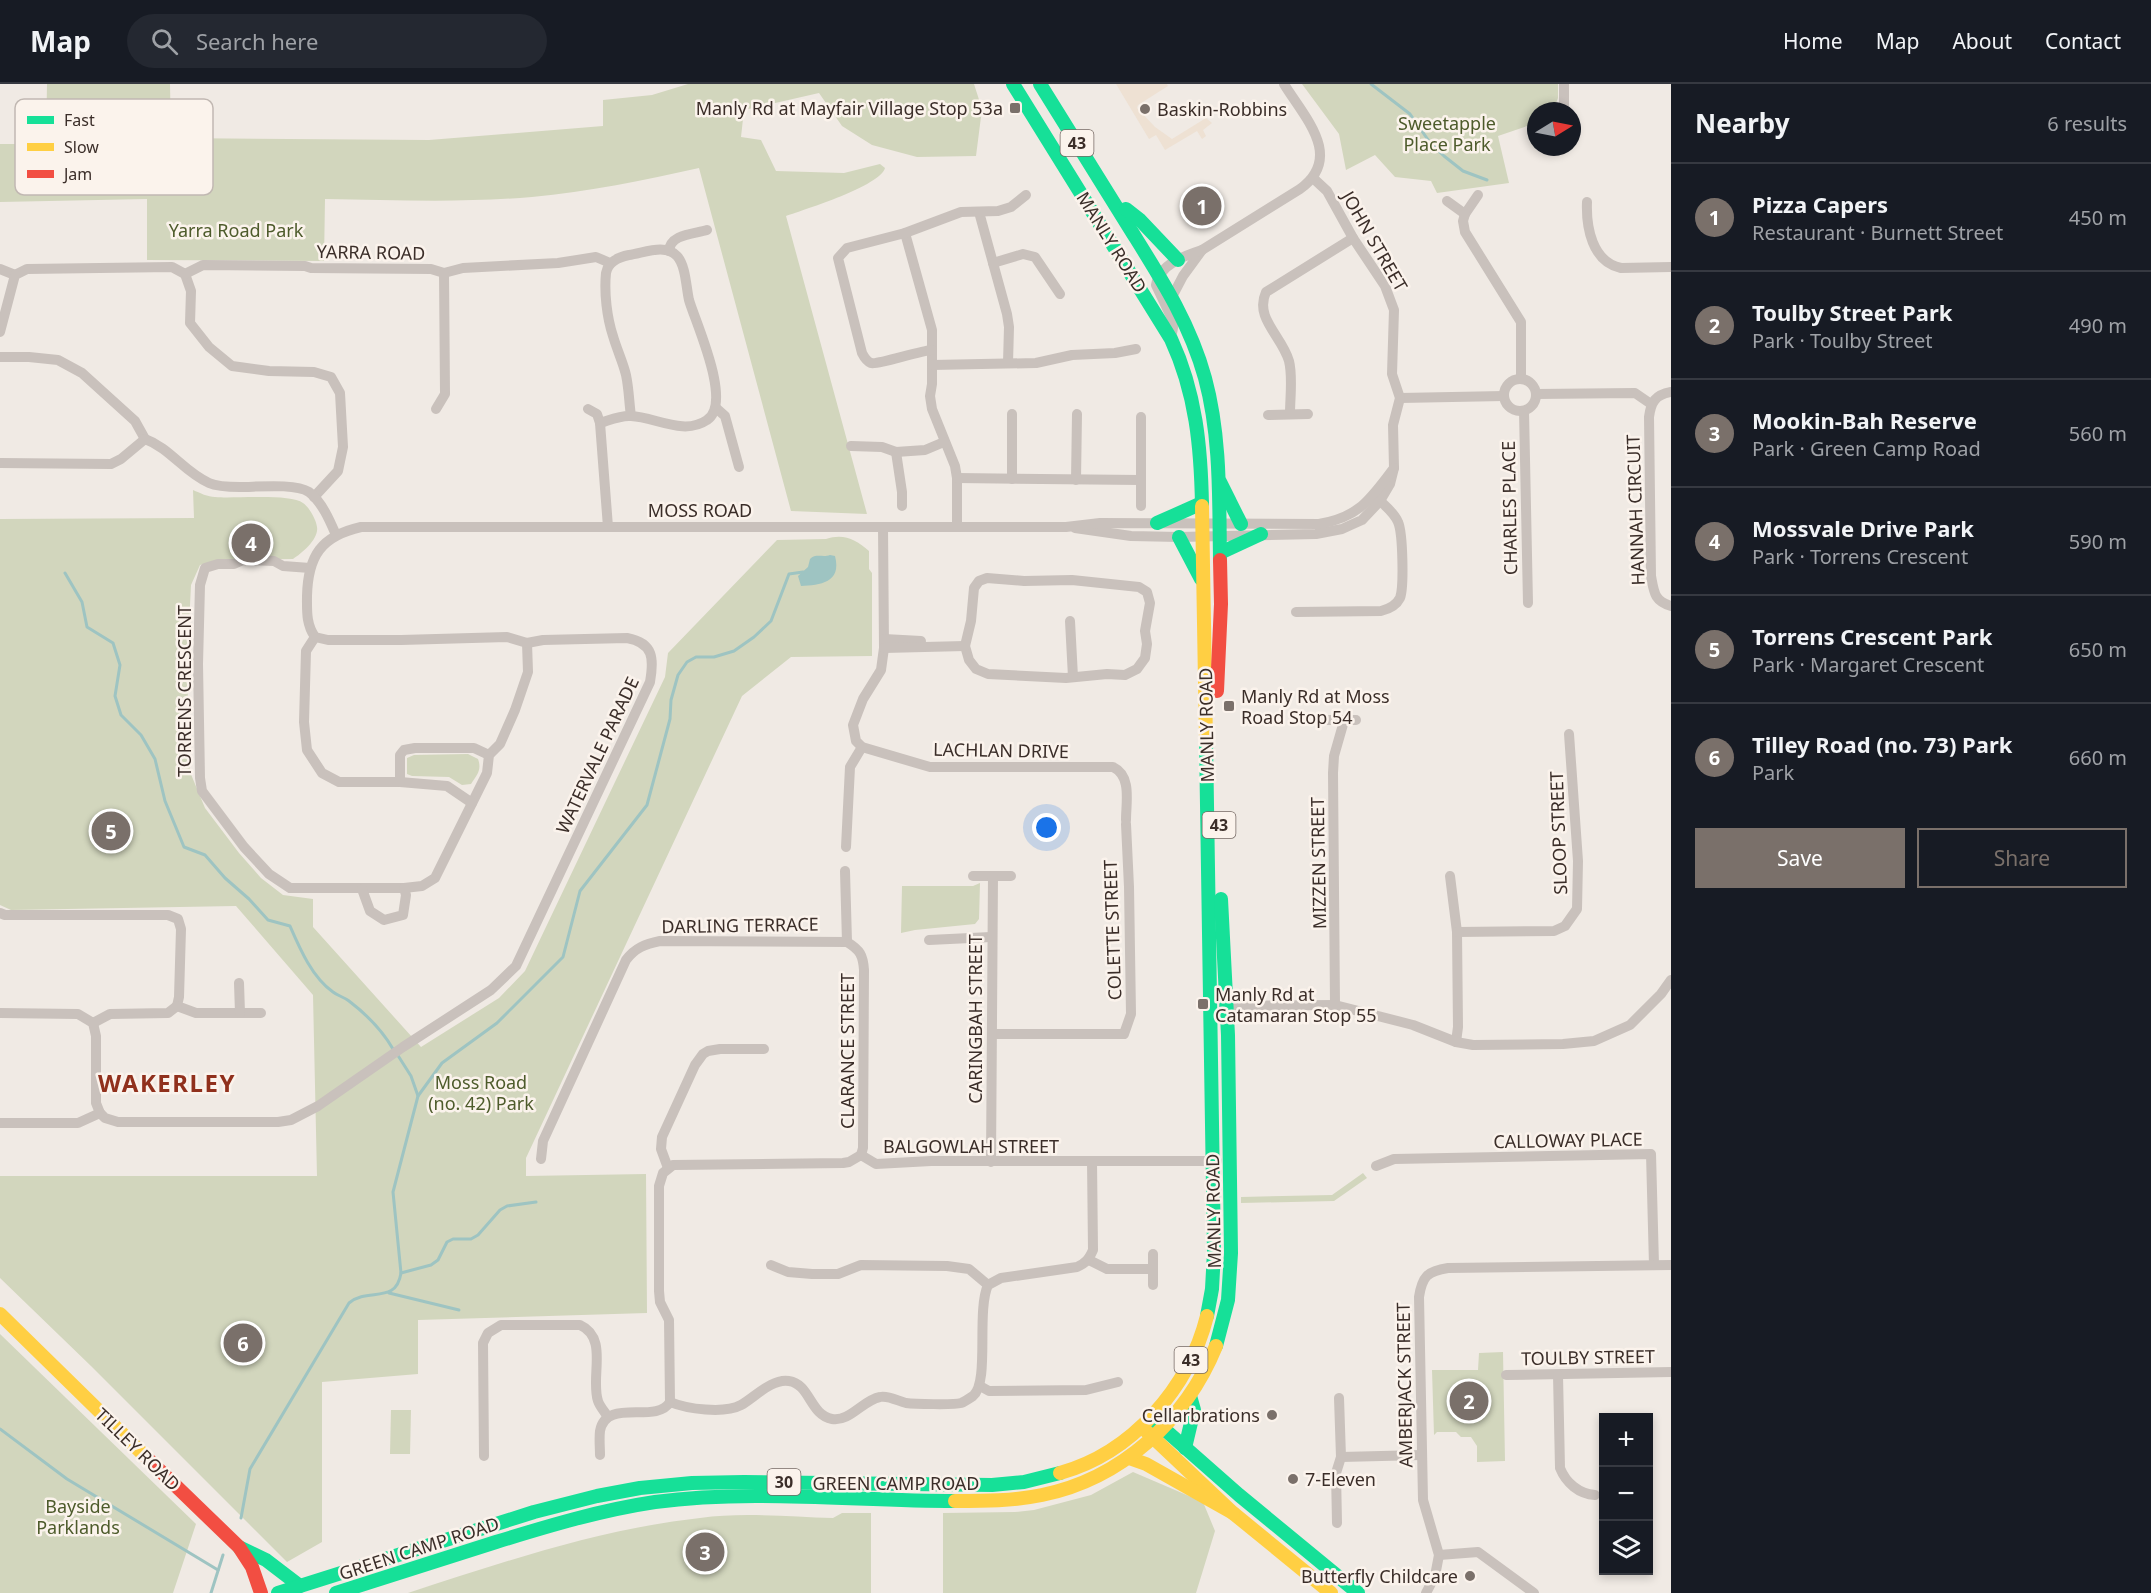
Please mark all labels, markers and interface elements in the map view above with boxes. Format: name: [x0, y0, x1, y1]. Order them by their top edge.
search box: [127, 14, 547, 68]
text: Map: [30, 22, 91, 60]
icon: search: [148, 25, 181, 58]
text: Search here: [196, 26, 318, 56]
text: Home: [1783, 27, 1843, 55]
text: Map: [1876, 27, 1919, 55]
text: About: [1952, 27, 2012, 55]
text: Contact: [2045, 27, 2121, 55]
place label: Manly Rd at Mayfair Village Stop 53a: [696, 96, 1003, 120]
place label: Baskin-Robbins: [1157, 97, 1287, 121]
legend: [15, 99, 213, 195]
marker: Manly Rd at Mayfair Village Stop 53a: [1008, 101, 1022, 115]
marker: Baskin-Robbins: [1138, 102, 1152, 116]
north arrow: [1527, 102, 1581, 156]
text: Nearby: [1695, 105, 1790, 141]
text: Fast: [64, 109, 95, 131]
text: 6 results: [2047, 110, 2127, 137]
park label: Sweetapple Place Park: [1398, 111, 1496, 156]
road number: 43: [1060, 130, 1094, 156]
text: Slow: [64, 136, 99, 158]
text: Jam: [62, 163, 92, 185]
pin: 1: [1182, 184, 1222, 228]
street label: JOHN STREET: [1336, 185, 1413, 295]
street label: MANLY ROAD: [1071, 187, 1153, 297]
text: Pizza Capers: [1752, 189, 1888, 219]
text: 1: [1709, 204, 1720, 231]
text: 450 m: [2069, 204, 2127, 231]
park label: Yarra Road Park: [169, 218, 304, 242]
text: Restaurant · Burnett Street: [1752, 219, 2003, 246]
street label: YARRA ROAD: [316, 239, 426, 265]
text: Toulby Street Park: [1752, 297, 1952, 327]
text: 2: [1709, 312, 1720, 339]
text: 490 m: [2069, 312, 2127, 339]
text: Park · Toulby Street: [1752, 327, 1933, 354]
text: Mookin-Bah Reserve: [1752, 405, 1977, 435]
text: 3: [1709, 420, 1720, 447]
text: 560 m: [2069, 420, 2127, 447]
street label: HANNAH CIRCUIT: [1620, 434, 1650, 586]
text: Park · Green Camp Road: [1752, 435, 1981, 462]
street label: CHARLES PLACE: [1496, 441, 1522, 575]
street label: MOSS ROAD: [648, 498, 752, 522]
text: Mossvale Drive Park: [1752, 513, 1974, 543]
pin: 4: [232, 520, 270, 566]
text: 4: [1709, 528, 1720, 555]
text: 590 m: [2069, 528, 2127, 555]
text: Park · Torrens Crescent: [1752, 543, 1968, 570]
street label: TORRENS CRESCENT: [172, 605, 196, 777]
text: Torrens Crescent Park: [1752, 621, 1992, 651]
text: 5: [1709, 636, 1720, 663]
text: 650 m: [2069, 636, 2127, 663]
text: Park · Margaret Crescent: [1752, 651, 1984, 678]
street label: MANLY ROAD: [1193, 667, 1219, 783]
street label: WATERVALE PARADE: [550, 673, 644, 837]
place label: Manly Rd at Moss Road Stop 54: [1241, 684, 1390, 729]
marker: Manly Rd at Moss Road Stop 54: [1222, 699, 1236, 713]
text: Tilley Road (no. 73) Park: [1752, 729, 2012, 759]
street label: LACHLAN DRIVE: [933, 737, 1069, 763]
text: 6: [1709, 744, 1720, 771]
text: 660 m: [2069, 744, 2127, 771]
text: Park: [1752, 759, 1794, 786]
street label: SLOOP STREET: [1544, 771, 1572, 895]
street label: MIZZEN STREET: [1305, 797, 1331, 929]
pin: 5: [92, 808, 130, 854]
road number: 43: [1202, 812, 1236, 838]
your location: [1032, 813, 1061, 842]
button: Save: [1695, 828, 1905, 888]
button: Share: [1917, 828, 2127, 888]
street label: COLETTE STREET: [1098, 859, 1126, 1001]
street label: DARLING TERRACE: [661, 912, 819, 938]
street label: CARINGBAH STREET: [963, 934, 987, 1104]
street label: CLARANCE STREET: [835, 973, 859, 1129]
place label: Manly Rd at Catamaran Stop 55: [1215, 982, 1377, 1027]
marker: Manly Rd at Catamaran Stop 55: [1196, 997, 1210, 1011]
district label: WAKERLEY: [98, 1066, 236, 1099]
park label: Moss Road (no. 42) Park: [428, 1070, 534, 1115]
street label: CALLOWAY PLACE: [1493, 1127, 1643, 1153]
street label: BALGOWLAH STREET: [883, 1134, 1059, 1158]
street label: MANLY ROAD: [1200, 1153, 1226, 1269]
street label: AMBERJACK STREET: [1391, 1302, 1417, 1468]
pin: 6: [224, 1320, 262, 1366]
street label: TOULBY STREET: [1521, 1344, 1655, 1370]
road number: 43: [1174, 1347, 1208, 1373]
pin: 2: [1450, 1378, 1488, 1424]
street label: TILLEY ROAD: [90, 1402, 186, 1496]
place label: Cellarbrations: [1142, 1403, 1260, 1427]
marker: Cellarbrations: [1265, 1408, 1279, 1422]
map controls: [1599, 1413, 1653, 1575]
button: +: [1599, 1413, 1653, 1467]
place label: 7-Eleven: [1305, 1467, 1376, 1491]
button: −: [1599, 1467, 1653, 1521]
road number: 30: [768, 1469, 800, 1495]
street label: GREEN CAMP ROAD: [813, 1471, 980, 1495]
marker: 7-Eleven: [1286, 1472, 1300, 1486]
park label: Bayside Parklands: [36, 1494, 120, 1539]
street label: GREEN CAMP ROAD: [336, 1511, 502, 1585]
button: layers: [1599, 1521, 1653, 1575]
pin: 3: [686, 1530, 724, 1574]
place label: Butterfly Childcare: [1301, 1564, 1458, 1588]
marker: Butterfly Childcare: [1463, 1569, 1477, 1583]

